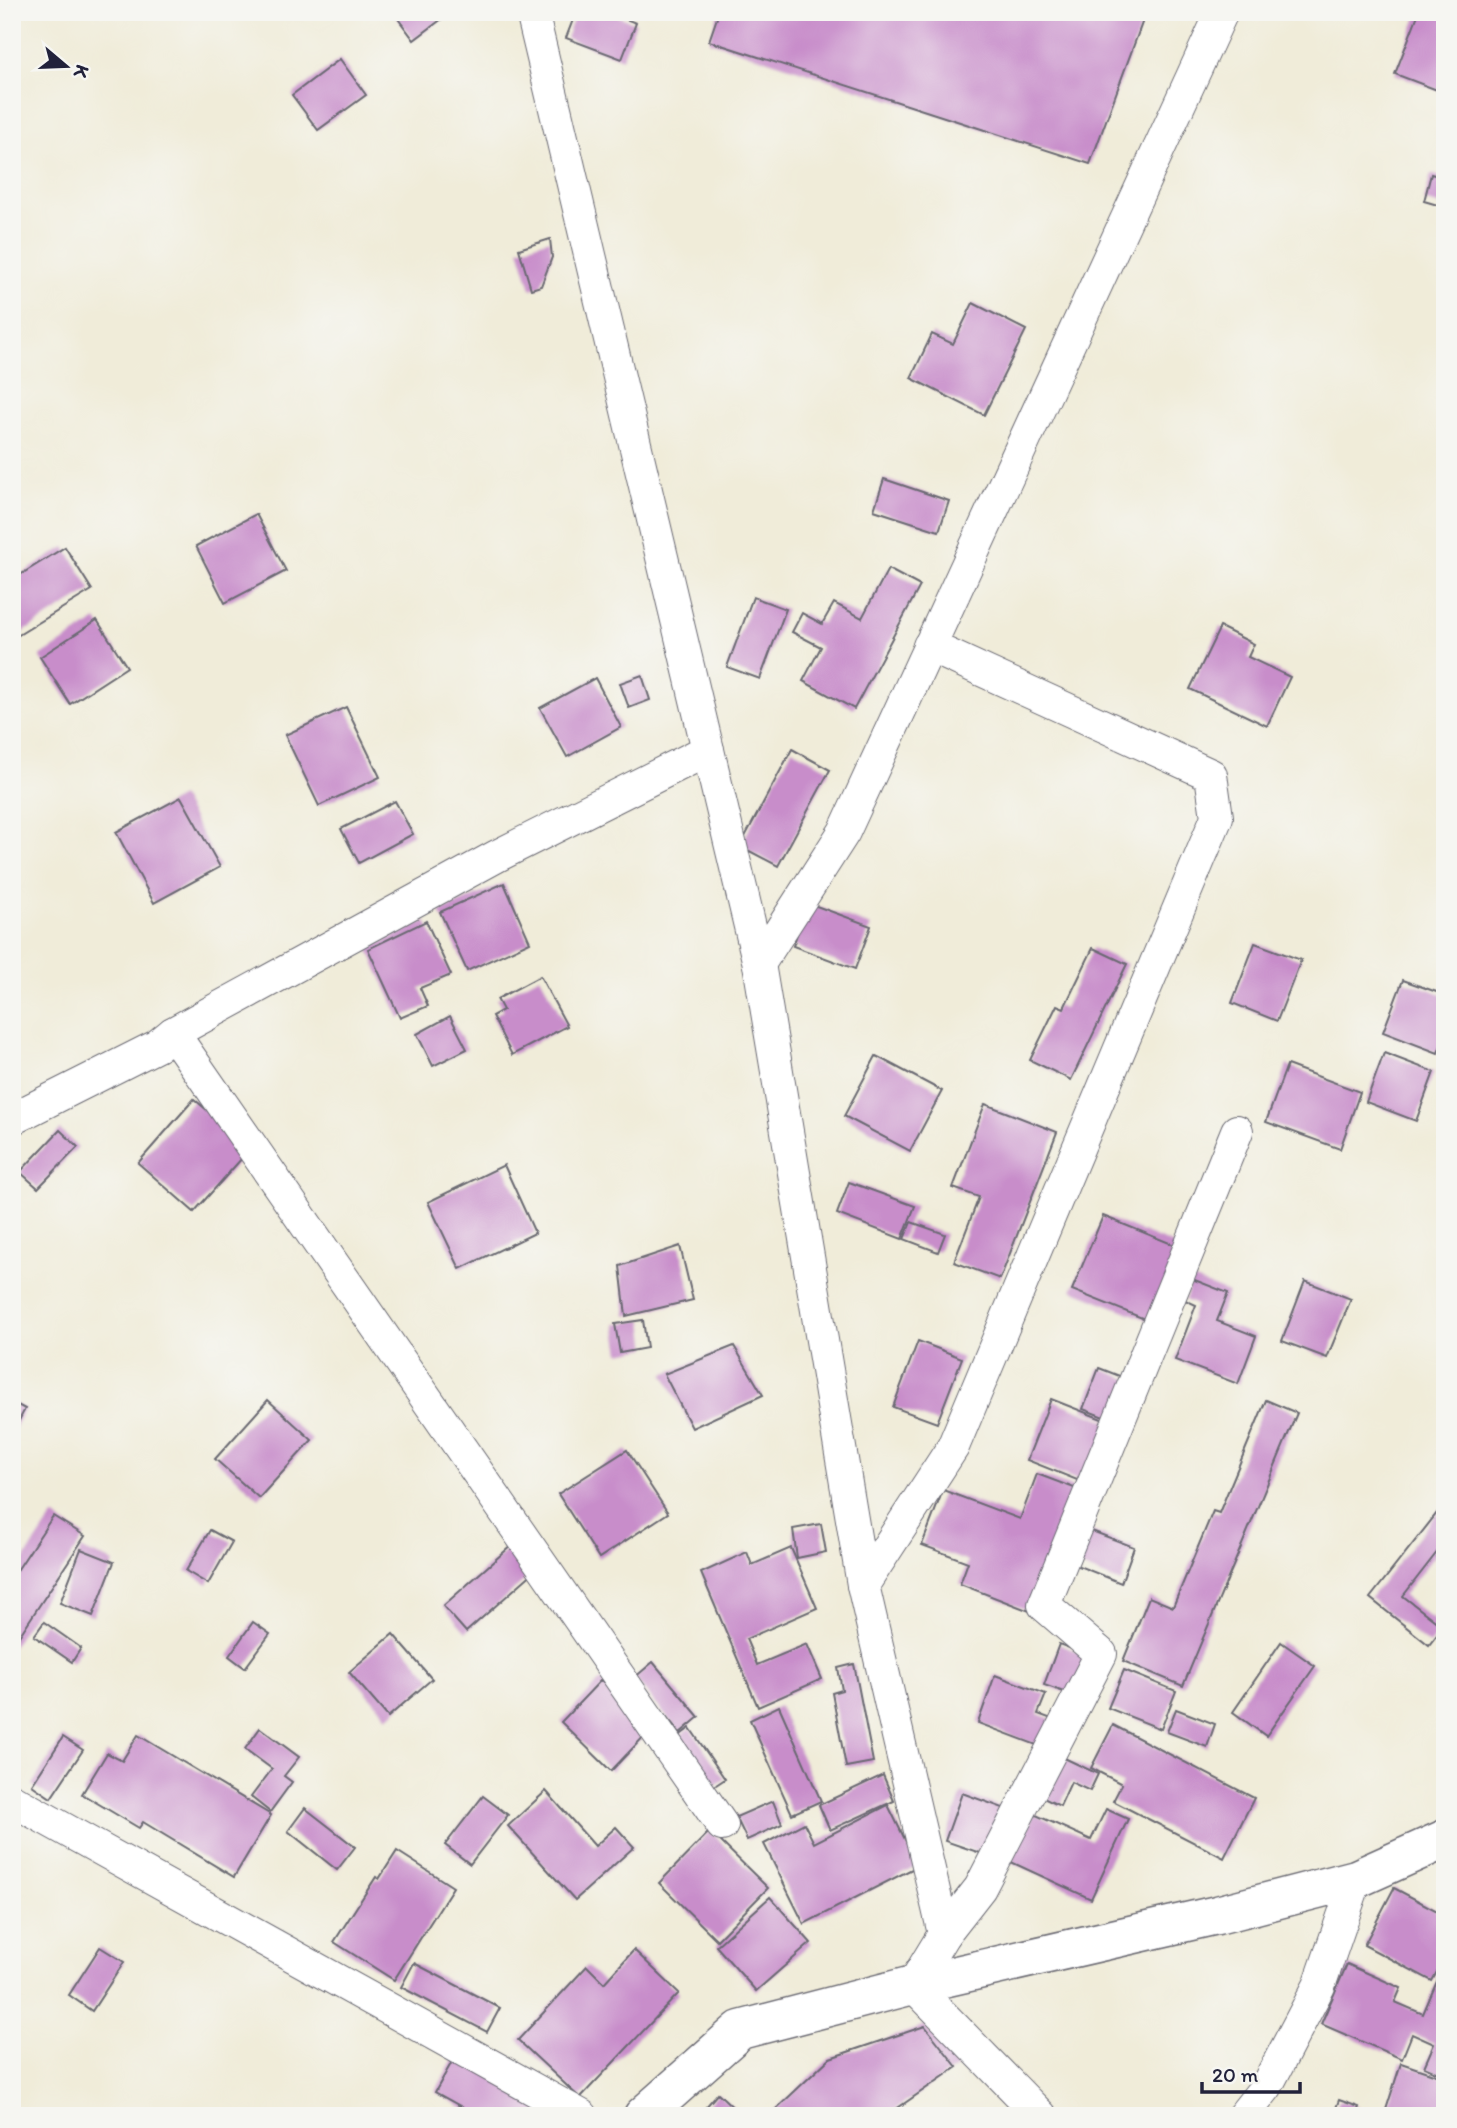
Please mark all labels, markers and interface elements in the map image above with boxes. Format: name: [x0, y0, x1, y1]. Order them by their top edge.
north arrow: [32, 32, 102, 102]
text: K: [68, 62, 94, 82]
scale bar: [1202, 2051, 1300, 2095]
text: 20 m: [1212, 2062, 1259, 2087]

